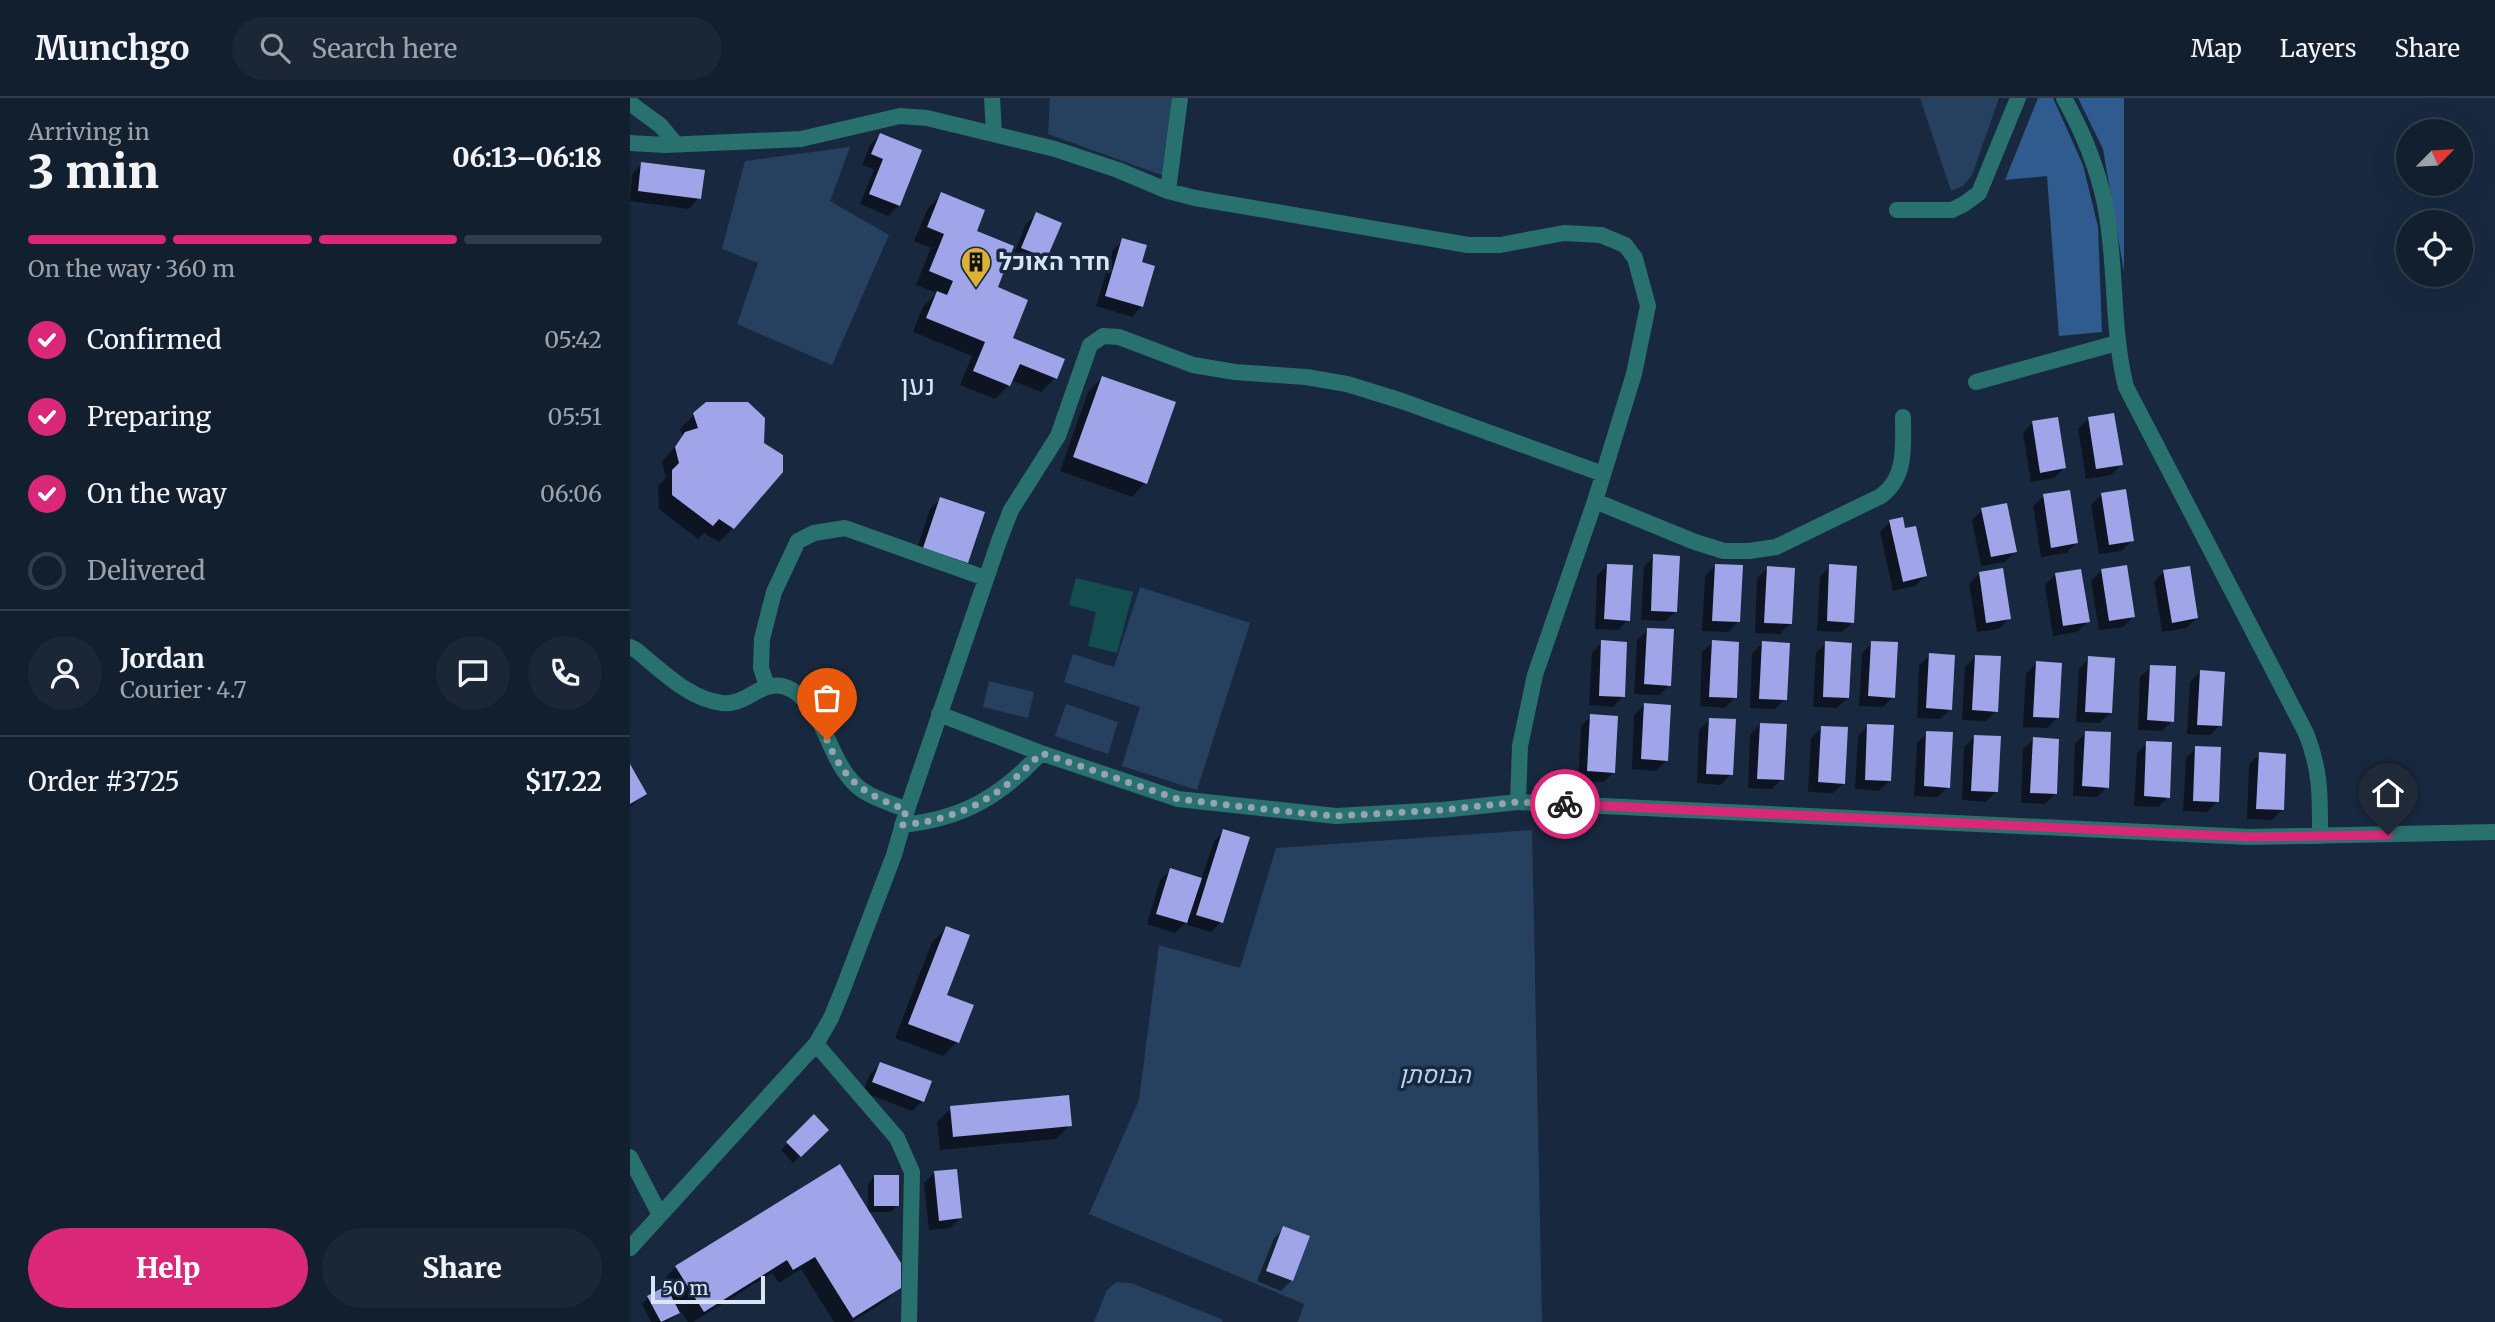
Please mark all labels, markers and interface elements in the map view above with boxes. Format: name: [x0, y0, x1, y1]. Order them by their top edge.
search box: [232, 17, 722, 80]
text: Munchgo: [35, 28, 190, 69]
icon: search: [256, 29, 294, 67]
text: Search here: [312, 32, 457, 65]
text: Map: [2191, 33, 2242, 64]
text: Layers: [2280, 33, 2356, 64]
text: Share: [2394, 33, 2460, 64]
text: Arriving in: [28, 117, 150, 146]
north arrow: [2396, 119, 2473, 196]
map controls: [2396, 119, 2473, 287]
text: 06:13–06:18: [452, 141, 602, 174]
text: 3 min: [28, 143, 159, 201]
button: locate: [2396, 210, 2473, 287]
building icon: חדר האוכל: [959, 245, 993, 289]
place label: חדר האוכל: [999, 246, 1110, 277]
text: On the way · 360 m: [28, 254, 235, 283]
icon: check: [28, 321, 66, 359]
text: Confirmed: [87, 323, 222, 356]
text: 05:42: [544, 325, 602, 354]
district label: נען: [901, 367, 935, 403]
icon: check: [28, 398, 66, 436]
text: Preparing: [87, 400, 211, 433]
text: 05:51: [548, 402, 602, 431]
icon: check: [28, 475, 66, 513]
text: On the way: [87, 477, 227, 510]
text: 06:06: [540, 479, 602, 508]
text: Delivered: [87, 554, 206, 587]
button: person: [28, 636, 102, 710]
button: chat: [436, 636, 510, 710]
button: phone: [528, 636, 602, 710]
text: Jordan: [120, 642, 205, 675]
pin: [797, 668, 857, 740]
text: Courier · 4.7: [120, 675, 247, 704]
icon: bag: [808, 679, 846, 717]
pin: [2358, 763, 2418, 835]
text: Order #3725: [28, 765, 180, 798]
text: $17.22: [524, 765, 602, 798]
courier: [1530, 769, 1600, 839]
icon: home: [2369, 774, 2407, 812]
icon: bike: [1546, 785, 1584, 823]
park label: הבוסתן: [1399, 1059, 1472, 1090]
button: Help: [28, 1228, 308, 1308]
button: Share: [322, 1228, 602, 1308]
scale bar: [651, 1273, 765, 1305]
text: 50 m: [662, 1276, 708, 1300]

